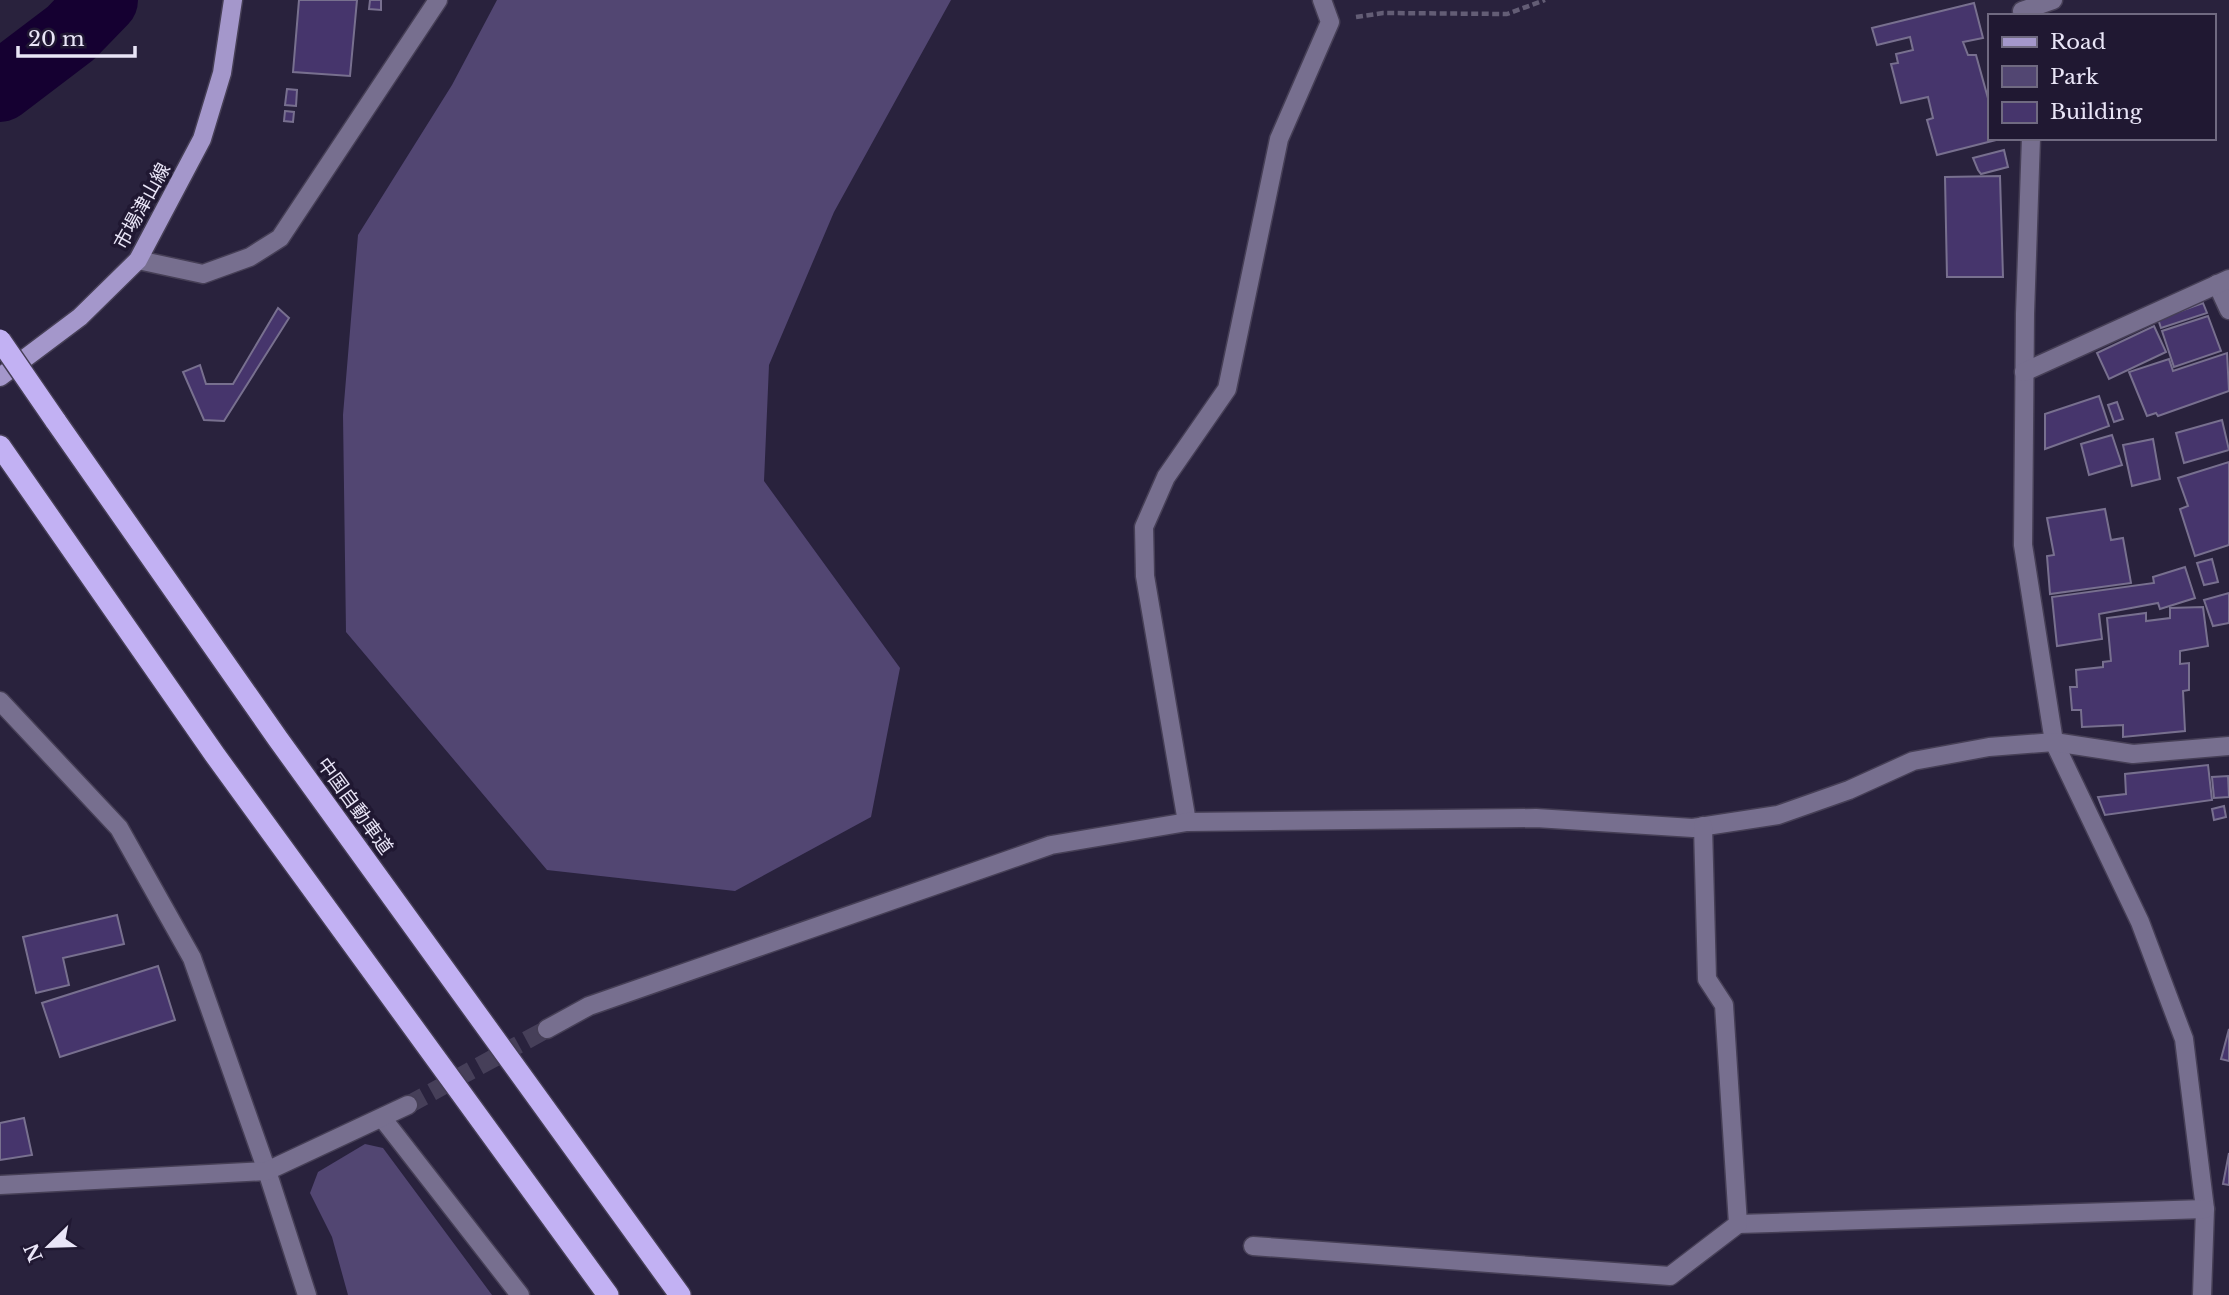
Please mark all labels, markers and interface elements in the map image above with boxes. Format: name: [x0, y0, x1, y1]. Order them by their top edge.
scale bar: [18, 14, 135, 58]
legend: [1988, 14, 2215, 140]
text: 20 m: [28, 26, 85, 52]
text: Road: [2050, 29, 2106, 55]
text: Park: [2050, 64, 2099, 90]
text: Building: [2050, 99, 2143, 125]
street label: 市場津山線: [109, 159, 175, 253]
street label: 中国自動車道: [312, 753, 398, 859]
north arrow: [14, 1211, 84, 1281]
text: N: [20, 1240, 48, 1265]

